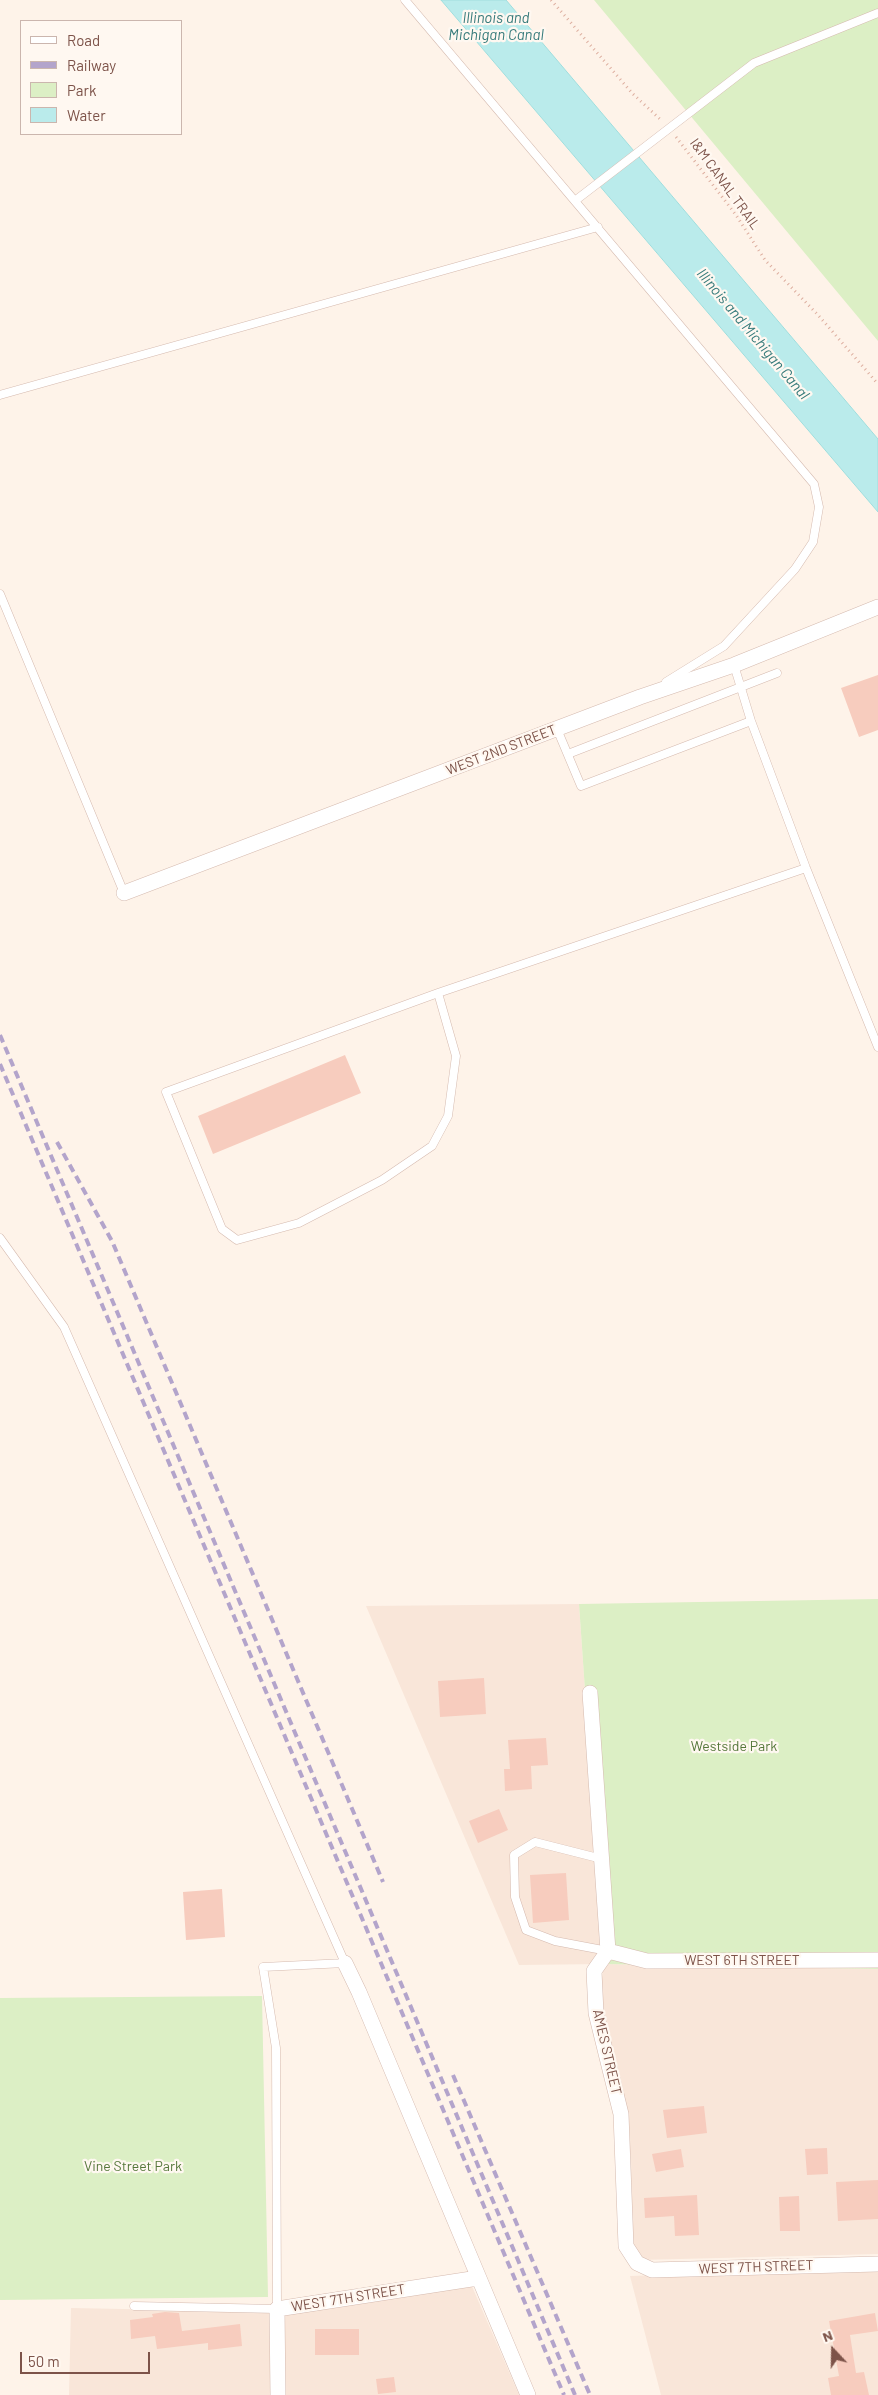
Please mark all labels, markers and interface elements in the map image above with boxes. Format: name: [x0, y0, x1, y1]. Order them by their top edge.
water label: Illinois and Michigan Canal: [448, 9, 544, 44]
legend: [20, 20, 182, 135]
text: Road: [67, 31, 100, 49]
text: Railway: [67, 56, 116, 74]
text: Park: [67, 81, 96, 99]
text: Water: [67, 106, 106, 124]
street label: I&M CANAL TRAIL: [686, 135, 764, 233]
water label: Illinois and Michigan Canal: [693, 265, 813, 403]
street label: WEST 2ND STREET: [443, 721, 559, 779]
park label: Westside Park: [691, 1738, 777, 1754]
street label: WEST 6TH STREET: [684, 1952, 800, 1968]
street label: AMES STREET: [589, 2008, 625, 2096]
park label: Vine Street Park: [84, 2158, 182, 2174]
street label: WEST 7TH STREET: [698, 2257, 814, 2277]
street label: WEST 7TH STREET: [290, 2281, 406, 2315]
north arrow: [808, 2325, 858, 2375]
text: N: [820, 2326, 835, 2345]
scale bar: [22, 2342, 152, 2374]
text: 50 m: [28, 2352, 60, 2370]

